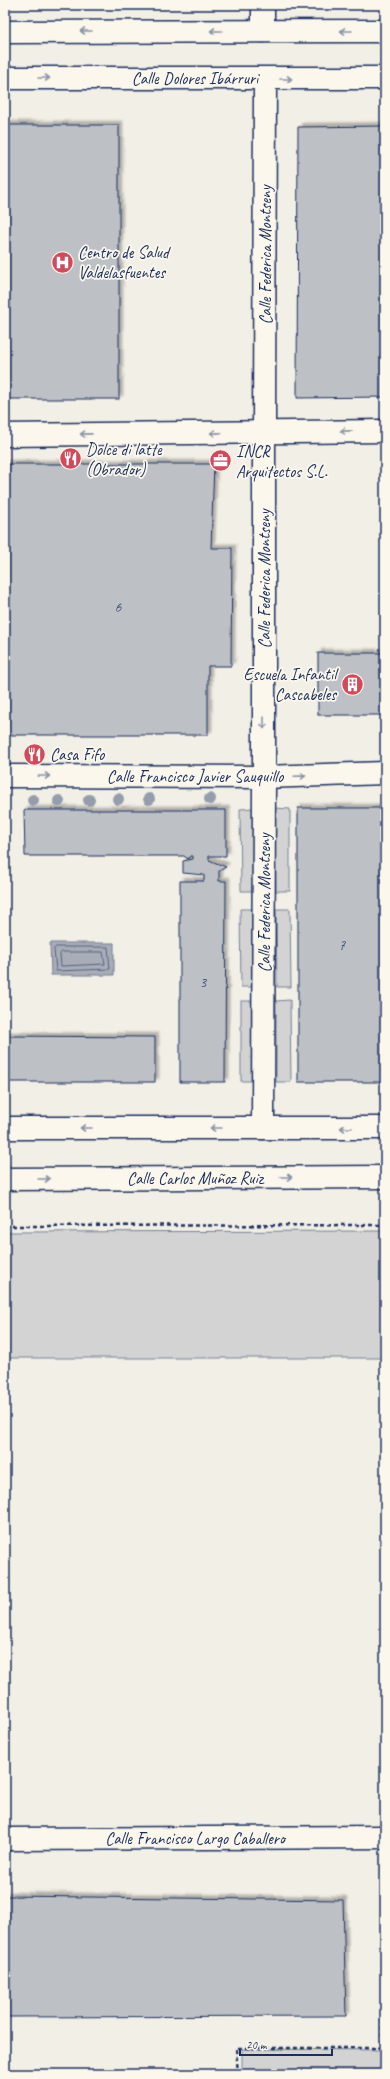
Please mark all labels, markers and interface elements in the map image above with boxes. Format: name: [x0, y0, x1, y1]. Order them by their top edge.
one-way arrow: [80, 27, 93, 35]
one-way arrow: [210, 27, 223, 35]
one-way arrow: [340, 27, 353, 35]
street label: Calle Dolores Ibárruri: [132, 68, 260, 89]
one-way arrow: [37, 74, 50, 82]
one-way arrow: [279, 75, 292, 83]
street label: Calle Federica Montseny: [255, 184, 276, 325]
place label: Centro de Salud Valdelasfuentes: [78, 242, 171, 283]
hospital icon: Centro de Salud Valdelasfuentes: [49, 249, 75, 275]
one-way arrow: [340, 427, 353, 435]
one-way arrow: [210, 429, 223, 437]
one-way arrow: [80, 430, 93, 438]
place label: Dolce di latte (Obrador): [86, 439, 163, 480]
place label: INCR Arquitectos S.L.: [236, 441, 328, 482]
restaurant icon: Dolce di latte (Obrador): [57, 446, 83, 472]
office icon: INCR Arquitectos S.L.: [207, 448, 233, 474]
street label: Calle Federica Montseny: [254, 508, 275, 649]
house number: 6: [115, 598, 123, 617]
place label: Escuela Infantil Cascabeles: [243, 664, 339, 705]
building icon: Escuela Infantil Cascabeles: [339, 671, 365, 697]
one-way arrow: [260, 716, 268, 729]
restaurant icon: Casa Fifo: [21, 741, 47, 767]
place label: Casa Fifo: [50, 744, 105, 765]
street label: Calle Francisco Javier Sauquillo: [107, 766, 284, 787]
one-way arrow: [37, 772, 50, 780]
one-way arrow: [293, 772, 306, 779]
street label: Calle Federica Montseny: [254, 832, 275, 973]
house number: 7: [339, 936, 347, 955]
house number: 3: [200, 973, 208, 992]
one-way arrow: [80, 1124, 93, 1132]
one-way arrow: [210, 1124, 223, 1132]
one-way arrow: [340, 1124, 353, 1132]
street label: Calle Carlos Muñoz Ruiz: [127, 1168, 265, 1189]
one-way arrow: [279, 1173, 292, 1181]
one-way arrow: [37, 1175, 50, 1183]
street label: Calle Francisco Largo Caballero: [105, 1828, 287, 1849]
scale bar: [240, 2031, 332, 2057]
text: 20 m: [246, 2037, 268, 2053]

